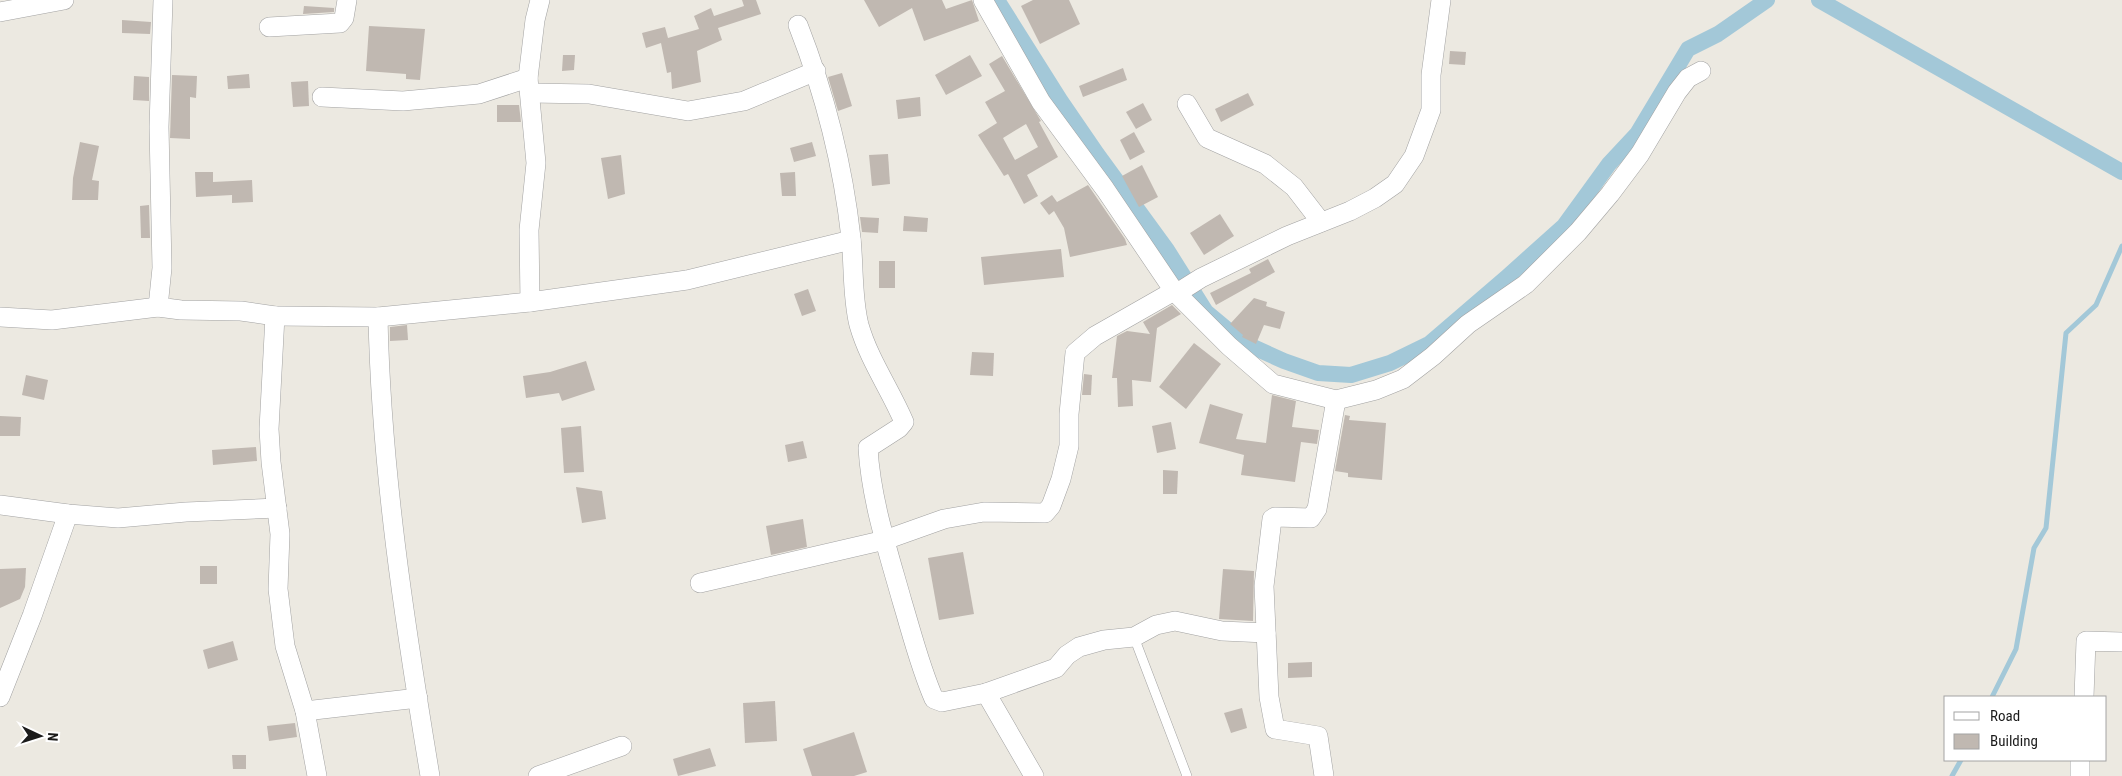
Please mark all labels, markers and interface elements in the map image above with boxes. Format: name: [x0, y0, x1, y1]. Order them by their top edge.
legend: [1944, 696, 2107, 761]
text: Road: [1990, 707, 2020, 725]
north arrow: [15, 711, 65, 761]
text: N: [45, 732, 61, 742]
text: Building: [1990, 732, 2038, 750]

